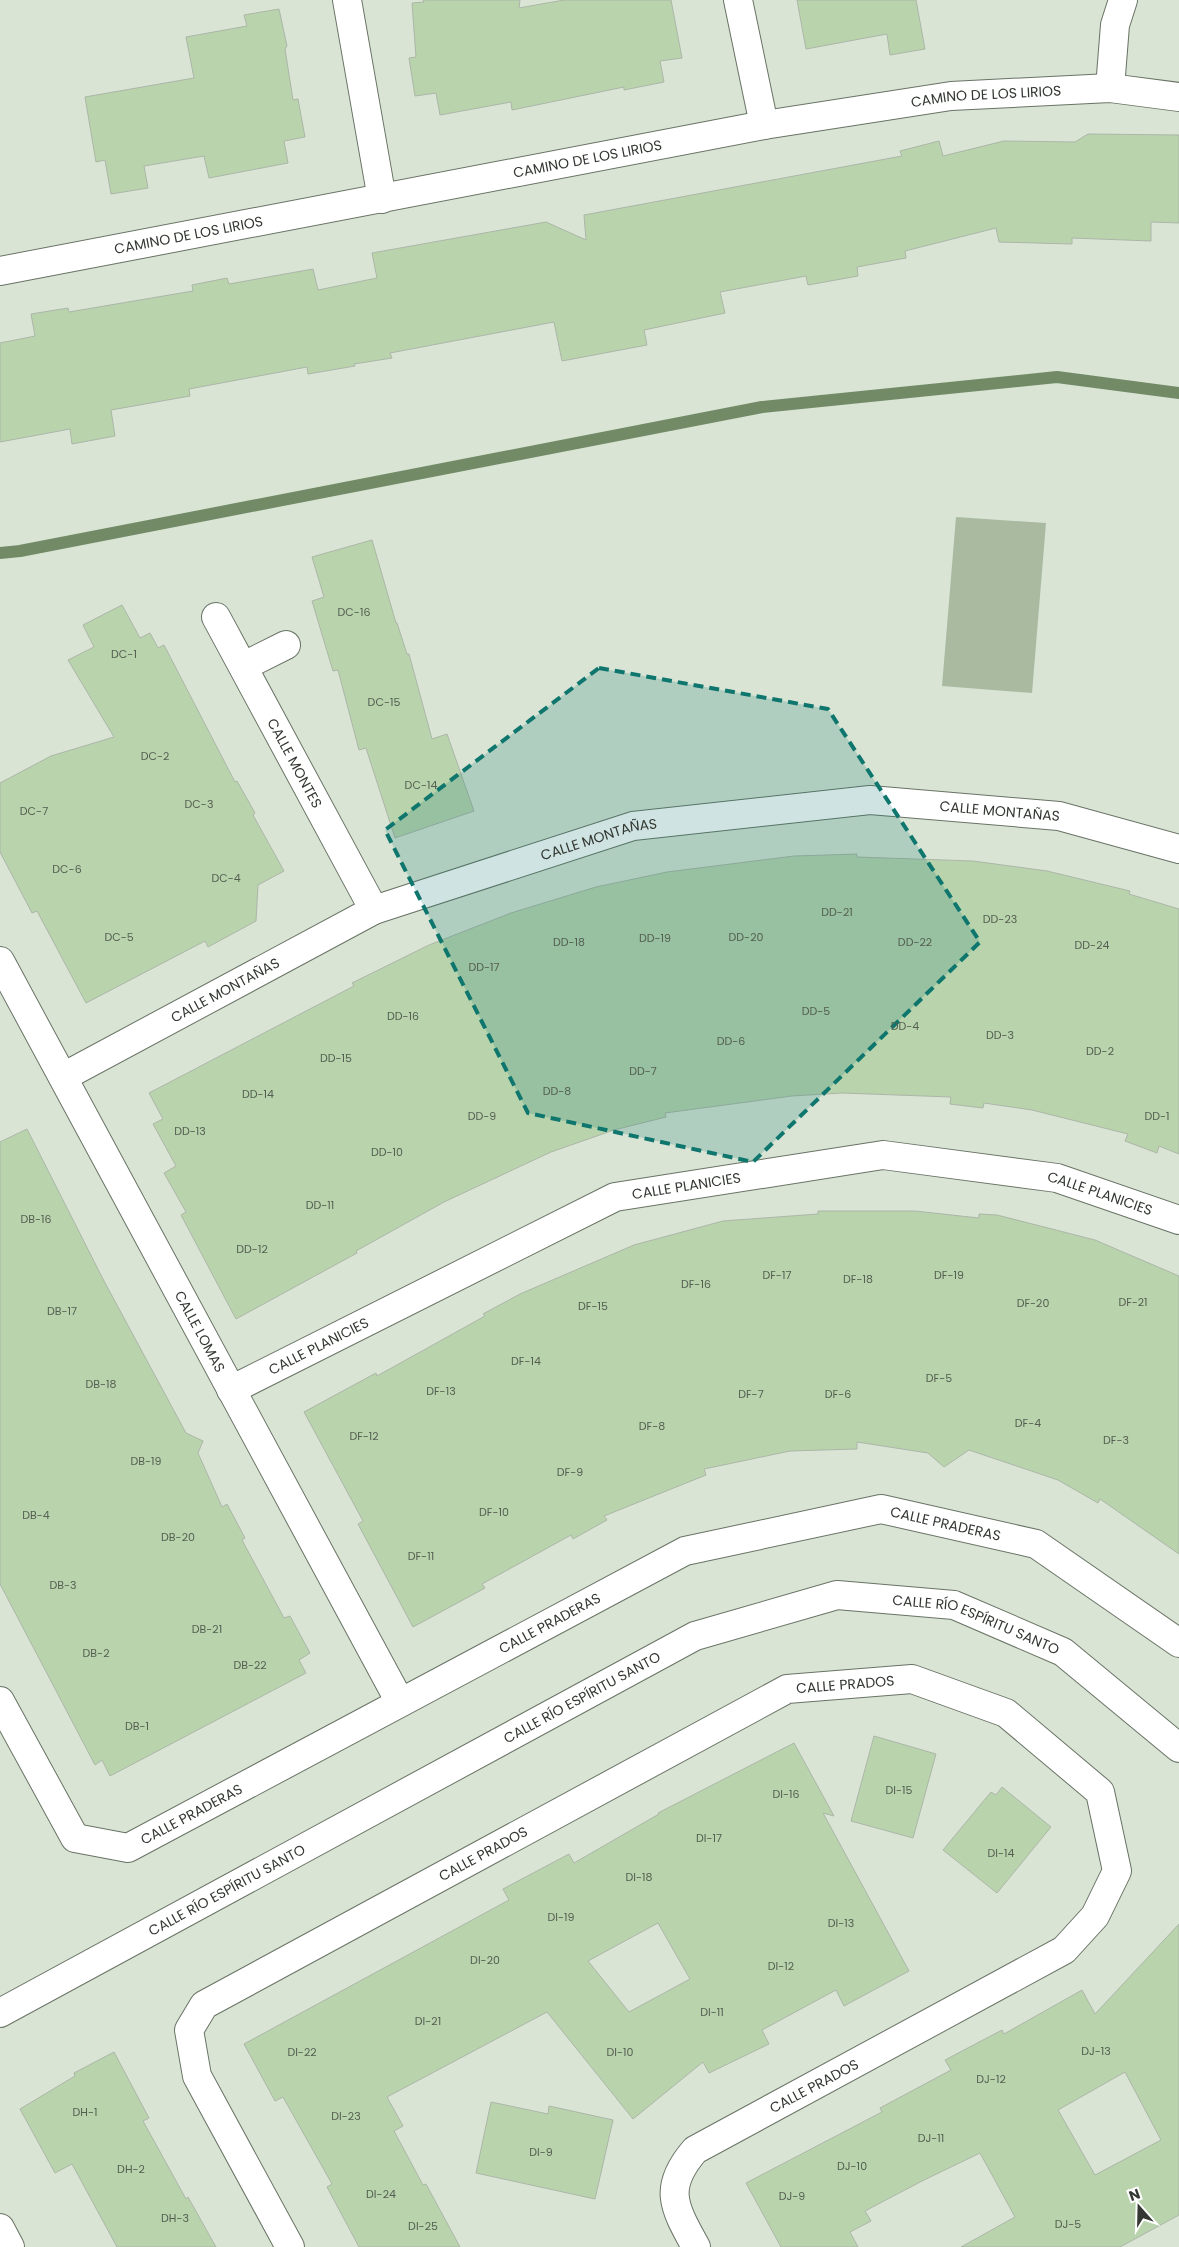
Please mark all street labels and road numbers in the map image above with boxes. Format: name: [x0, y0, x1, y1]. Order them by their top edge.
street label: CAMINO DE LOS LIRIOS: [909, 80, 1062, 112]
street label: CAMINO DE LOS LIRIOS: [511, 135, 663, 183]
street label: CAMINO DE LOS LIRIOS: [113, 211, 265, 259]
street label: CALLE MONTES: [262, 715, 327, 812]
street label: CALLE MONTAÑAS: [939, 796, 1061, 826]
street label: CALLE MONTAÑAS: [538, 813, 658, 865]
street label: CALLE MONTAÑAS: [167, 953, 283, 1027]
street label: CALLE PLANICIES: [631, 1167, 742, 1204]
street label: CALLE PLANICIES: [1046, 1167, 1155, 1220]
street label: CALLE LOMAS: [170, 1287, 230, 1376]
street label: CALLE PLANICIES: [265, 1312, 372, 1380]
street label: CALLE PRADERAS: [888, 1501, 1003, 1546]
street label: CALLE PRADERAS: [495, 1588, 604, 1658]
street label: CALLE RÍO ESPÍRITU SANTO: [892, 1590, 1063, 1659]
street label: CALLE RÍO ESPÍRITU SANTO: [500, 1647, 664, 1748]
street label: CALLE PRADOS: [795, 1670, 895, 1698]
street label: CALLE PRADERAS: [137, 1779, 246, 1850]
street label: CALLE PRADOS: [435, 1821, 531, 1886]
street label: CALLE RÍO ESPÍRITU SANTO: [145, 1839, 309, 1941]
street label: CALLE PRADOS: [766, 2054, 862, 2118]

